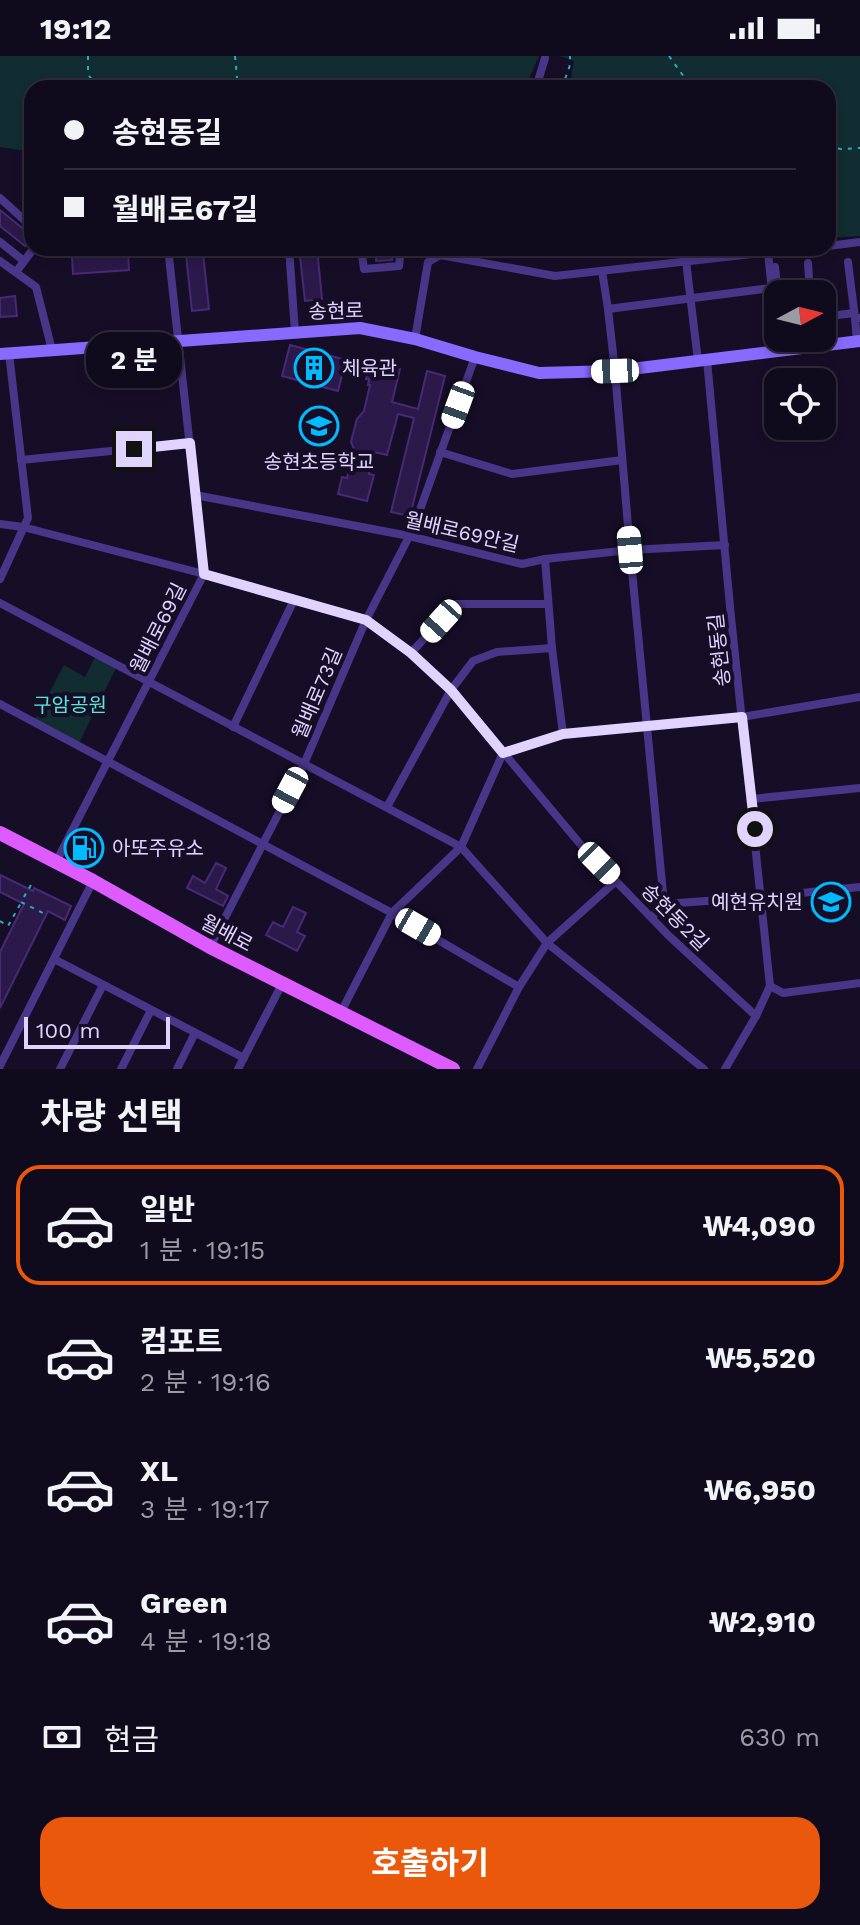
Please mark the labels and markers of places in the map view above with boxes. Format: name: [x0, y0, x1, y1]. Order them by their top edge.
building icon: 체육관: [293, 347, 335, 389]
place label: 체육관: [342, 356, 397, 380]
school or university icon: 송현초등학교: [298, 405, 340, 447]
place label: 송현초등학교: [264, 450, 374, 474]
fuel station icon: 아또주유소: [63, 827, 105, 869]
place label: 아또주유소: [112, 836, 204, 860]
school or university icon: 예현유치원: [810, 881, 852, 923]
place label: 예현유치원: [711, 890, 803, 914]

